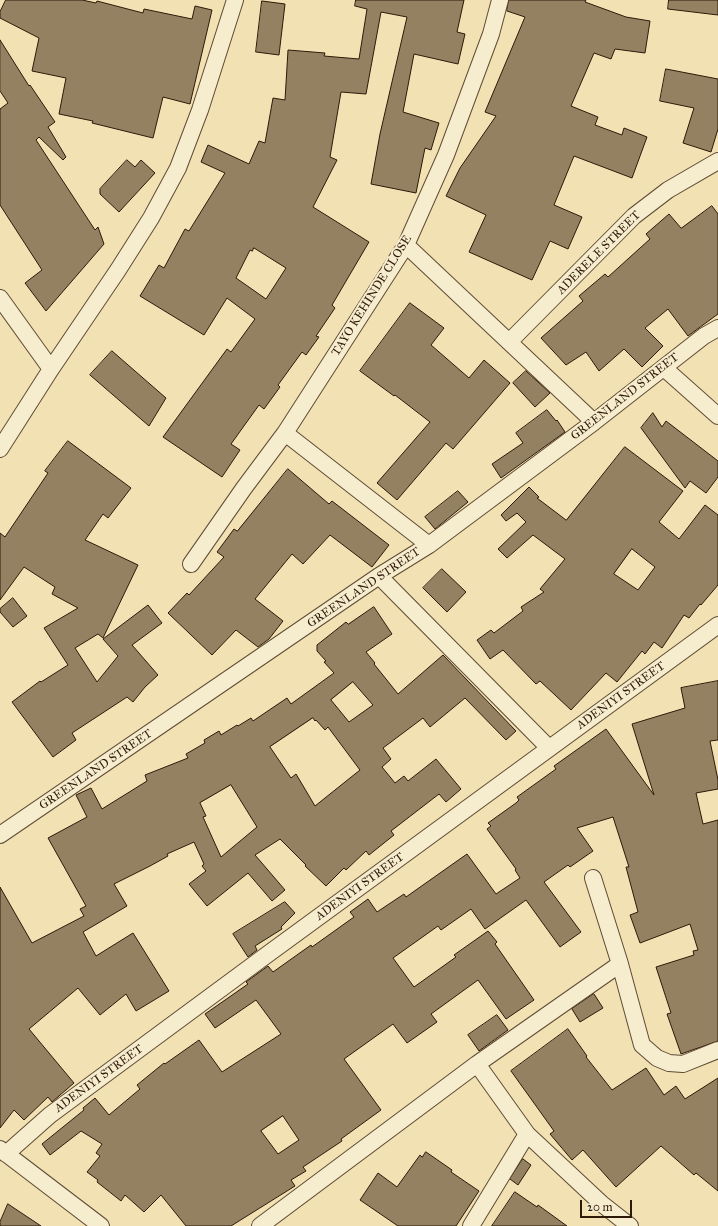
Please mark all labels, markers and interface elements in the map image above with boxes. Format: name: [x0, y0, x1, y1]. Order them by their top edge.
street label: ADERELE STREET: [554, 208, 644, 298]
street label: TAYO KEHINDE CLOSE: [329, 233, 415, 359]
street label: GREENLAND STREET: [568, 350, 682, 444]
street label: GREENLAND STREET: [305, 545, 423, 631]
street label: ADENIYI STREET: [574, 659, 668, 733]
street label: GREENLAND STREET: [37, 727, 155, 813]
street label: ADENIYI STREET: [313, 850, 407, 924]
street label: ADENIYI STREET: [52, 1042, 146, 1116]
scale bar: [582, 1192, 634, 1218]
text: 20 m: [587, 1200, 613, 1214]

